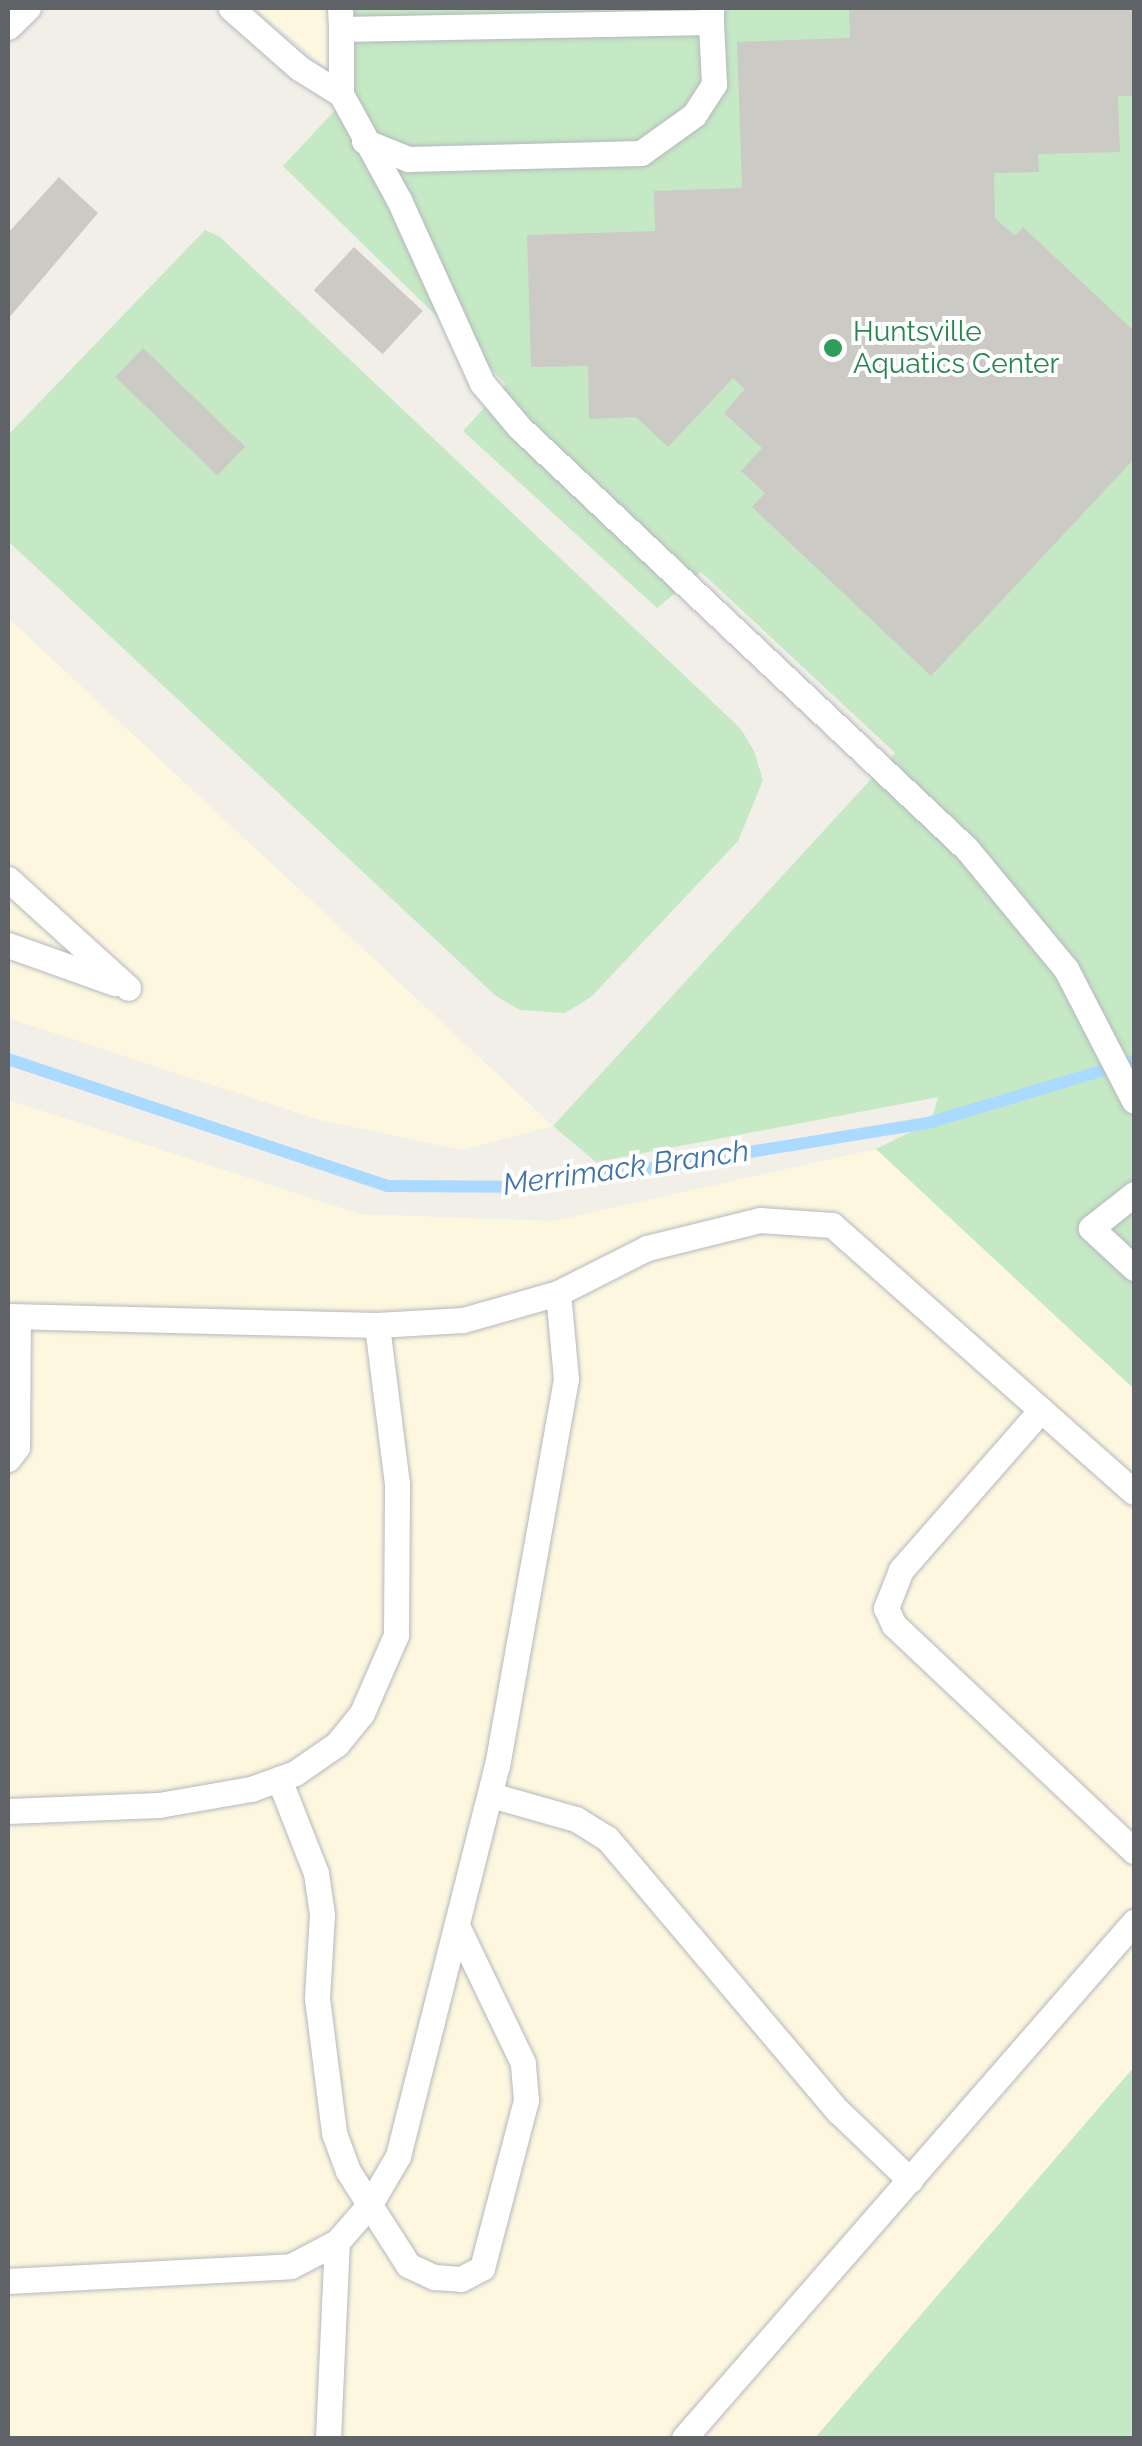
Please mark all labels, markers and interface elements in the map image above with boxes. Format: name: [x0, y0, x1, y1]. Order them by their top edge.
place label: Huntsville Aquatics Center: [853, 315, 1059, 381]
marker: Huntsville Aquatics Center: [822, 337, 844, 359]
water label: Merrimack Branch: [501, 1133, 751, 1203]

